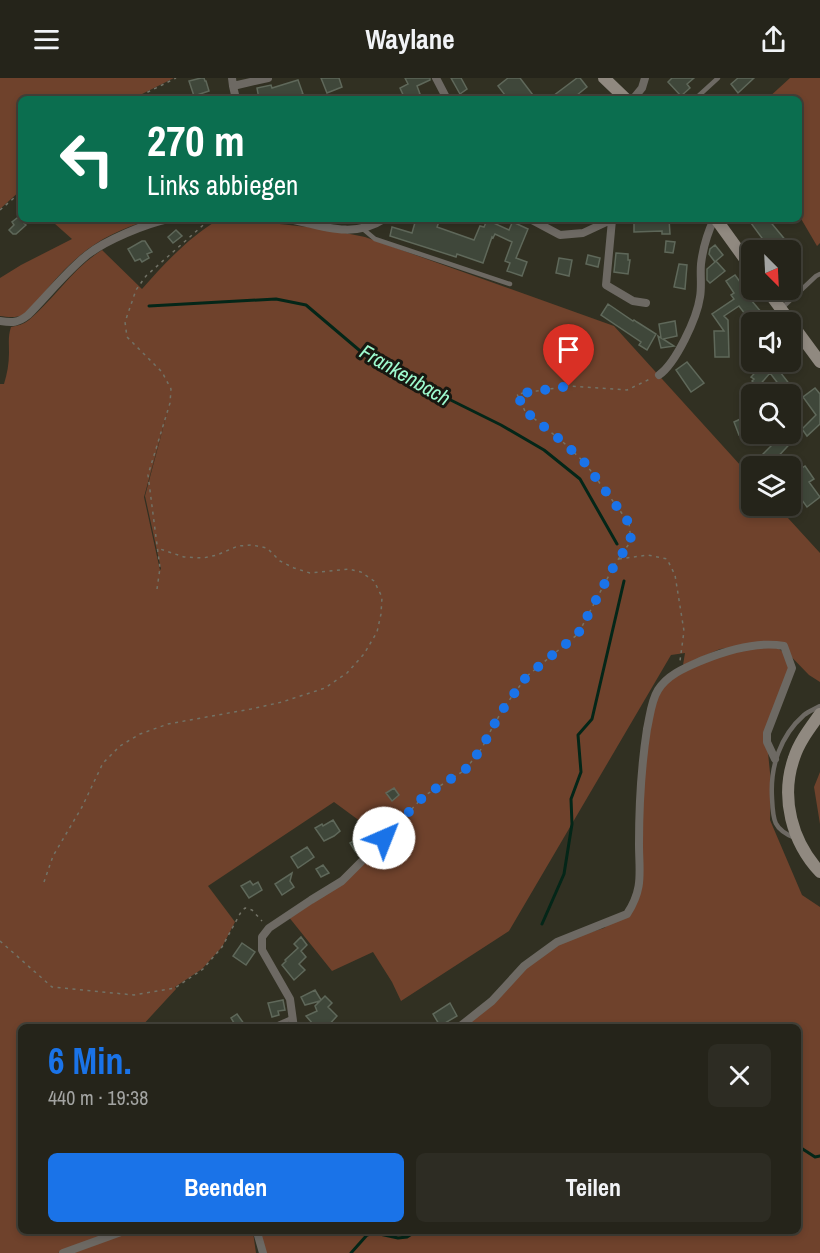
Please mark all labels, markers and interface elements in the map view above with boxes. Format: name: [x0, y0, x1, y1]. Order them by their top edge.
text: Waylane: [365, 21, 455, 57]
icon: menu: [30, 23, 63, 56]
icon: share: [757, 23, 790, 56]
text: 270 m: [147, 113, 245, 169]
icon: left: [48, 120, 126, 198]
text: Links abbiegen: [147, 167, 298, 203]
north arrow: [741, 240, 801, 300]
map controls: [741, 240, 801, 516]
button: sound: [741, 312, 801, 372]
pin: [543, 324, 594, 386]
icon: arrive: [552, 333, 585, 366]
water label: Frankenbach: [354, 337, 456, 412]
button: search: [741, 384, 801, 444]
button: layers: [741, 456, 801, 516]
position arrow: [352, 806, 416, 870]
text: 6 Min.: [48, 1037, 132, 1085]
button: close: [708, 1044, 771, 1107]
text: 440 m · 19:38: [48, 1084, 148, 1111]
button: Beenden: [48, 1153, 404, 1222]
button: Teilen: [416, 1153, 771, 1222]

